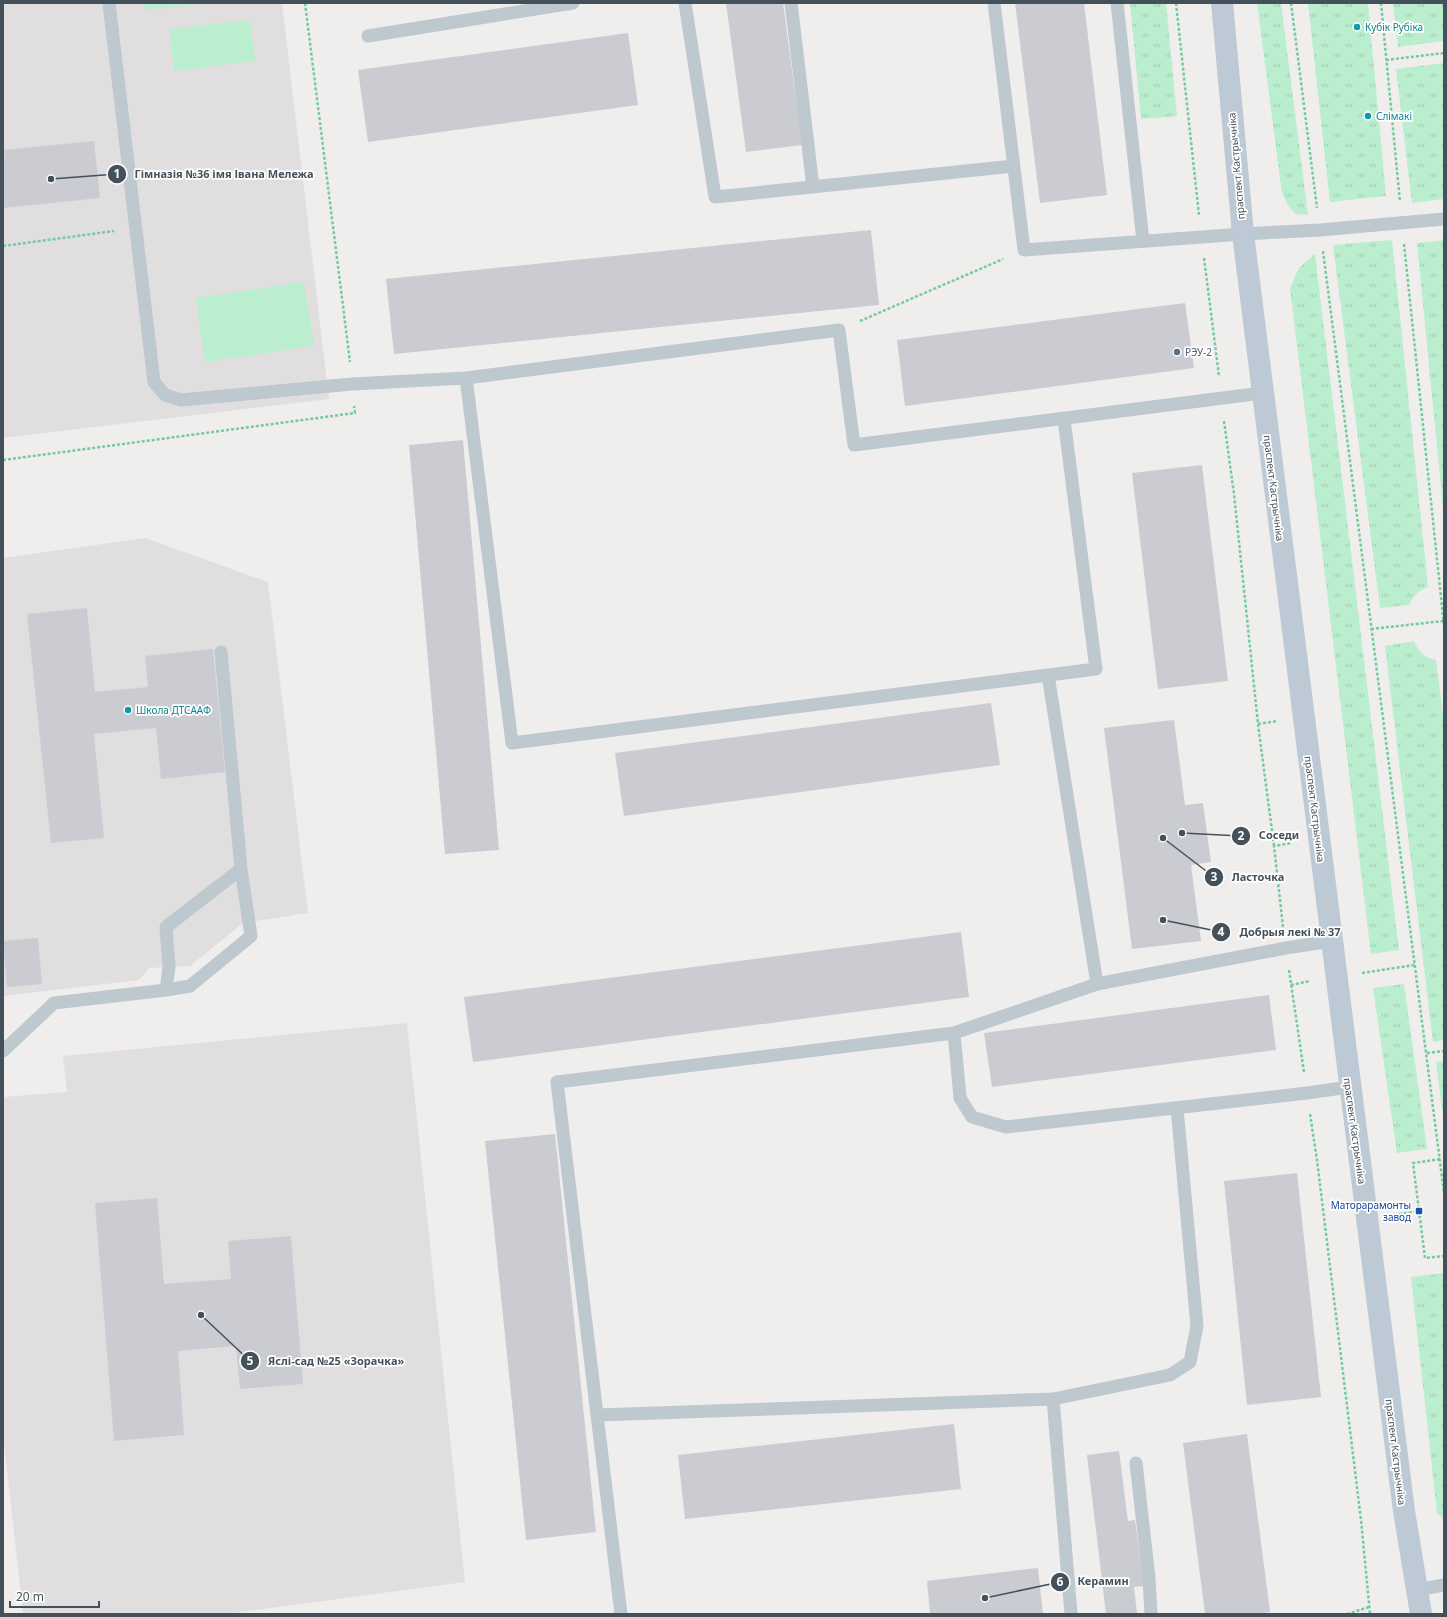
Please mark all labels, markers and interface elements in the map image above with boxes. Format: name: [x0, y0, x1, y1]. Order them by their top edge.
place label: Кубік Рубіка: [1365, 20, 1423, 34]
marker: Кубік Рубіка: [1352, 22, 1362, 32]
place label: Слімакі: [1376, 109, 1412, 123]
marker: Слімакі: [1363, 111, 1373, 121]
street label: праспект Кастрычніка: [1224, 112, 1248, 220]
callout: Гімназія №36 імя Івана Мележа: [107, 163, 322, 186]
text: 1: [114, 165, 120, 182]
text: Гімназія №36 імя Івана Мележа: [134, 166, 314, 181]
place label: РЭУ-2: [1185, 345, 1212, 359]
marker: РЭУ-2: [1172, 347, 1182, 357]
street label: праспект Кастрычніка: [1261, 434, 1287, 542]
place label: Школа ДТСААФ: [136, 703, 211, 717]
marker: Школа ДТСААФ: [123, 705, 133, 715]
street label: праспект Кастрычніка: [1302, 755, 1328, 863]
callout: Соседи: [1231, 824, 1307, 847]
text: 2: [1238, 827, 1245, 844]
text: Соседи: [1259, 827, 1299, 842]
callout: Ласточка: [1204, 866, 1292, 889]
text: 3: [1211, 868, 1218, 885]
text: Ласточка: [1232, 869, 1284, 884]
callout: Добрыя лекі № 37: [1211, 921, 1348, 944]
text: 4: [1218, 923, 1225, 940]
text: Добрыя лекі № 37: [1239, 924, 1341, 939]
street label: праспект Кастрычніка: [1341, 1077, 1369, 1185]
place label: Маторарамонты завод: [1331, 1198, 1411, 1224]
marker: Маторарамонты завод: [1414, 1206, 1424, 1216]
callout: Яслі-сад №25 «Зорачка»: [240, 1350, 412, 1373]
text: 5: [247, 1352, 254, 1369]
text: Яслі-сад №25 «Зорачка»: [268, 1353, 404, 1368]
street label: праспект Кастрычніка: [1383, 1398, 1409, 1506]
callout: Керамин: [1050, 1570, 1137, 1593]
text: 6: [1057, 1573, 1064, 1590]
text: Керамин: [1077, 1573, 1129, 1588]
scale bar: [10, 1583, 99, 1609]
text: 20 m: [16, 1588, 44, 1605]

